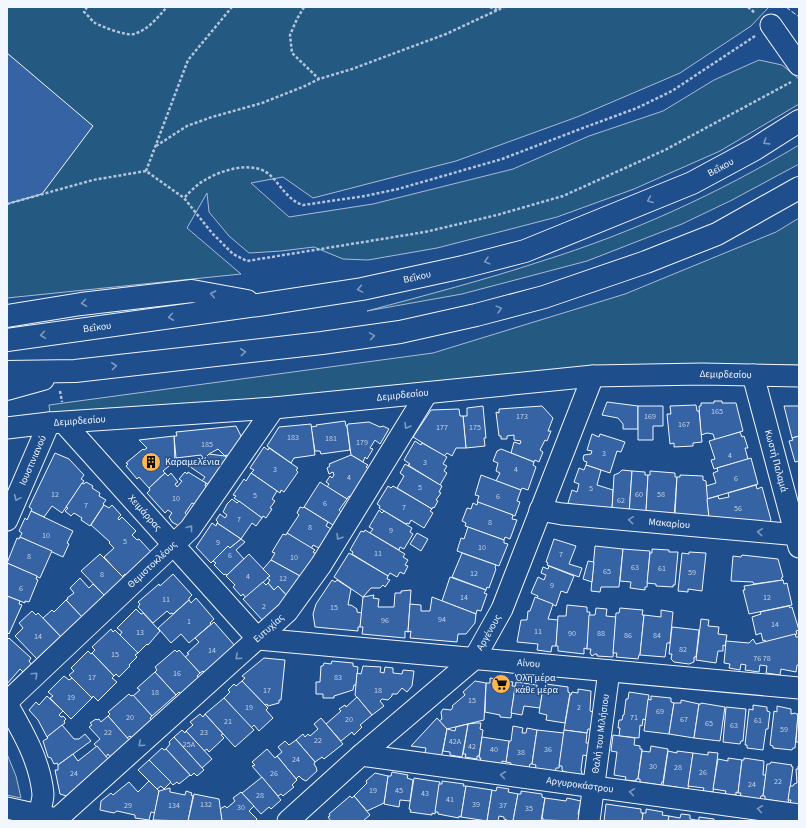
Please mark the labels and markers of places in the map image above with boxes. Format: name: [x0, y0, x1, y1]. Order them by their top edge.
building icon: Καραμελένια: [140, 451, 162, 473]
place label: Καραμελένια: [165, 455, 220, 469]
place label: Όλη μέρα κάθε μέρα: [514, 671, 559, 697]
supermarket icon: Όλη μέρα κάθε μέρα: [490, 673, 512, 695]

